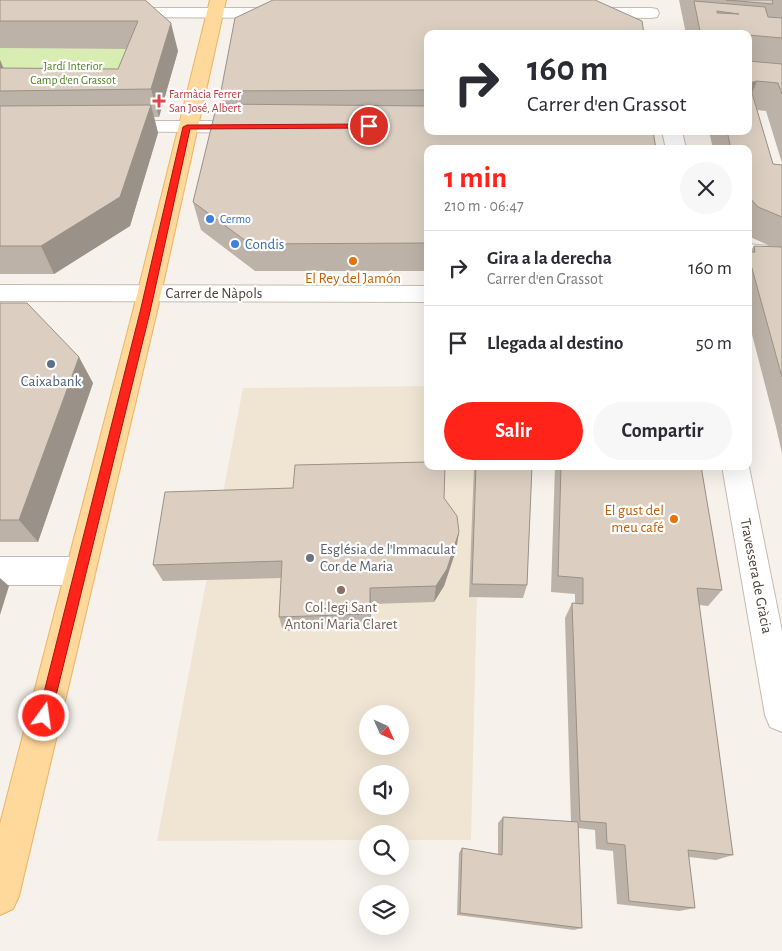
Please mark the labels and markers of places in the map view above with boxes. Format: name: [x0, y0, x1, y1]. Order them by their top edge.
place label: Farmàcia Ferrer San José, Albert: [169, 88, 241, 114]
marker: Farmàcia Ferrer San José, Albert: [153, 95, 165, 107]
pin: [348, 105, 390, 147]
marker: Cermo: [204, 213, 216, 225]
place label: Cermo: [220, 213, 251, 225]
place label: Condis: [245, 237, 284, 252]
marker: Condis: [229, 238, 241, 250]
marker: El Rey del Jamón: [347, 255, 359, 267]
place label: El Rey del Jamón: [305, 271, 401, 286]
marker: Caixabank: [45, 358, 57, 370]
place label: Caixabank: [21, 374, 81, 389]
place label: El gust del meu café: [604, 503, 664, 535]
marker: El gust del meu café: [668, 513, 680, 525]
place label: Església de l'Immaculat Cor de Maria: [320, 542, 456, 574]
marker: Església de l'Immaculat Cor de Maria: [304, 552, 316, 564]
marker: Col·legi Sant Antoni Maria Claret: [335, 584, 347, 596]
place label: Col·legi Sant Antoni Maria Claret: [284, 600, 398, 632]

